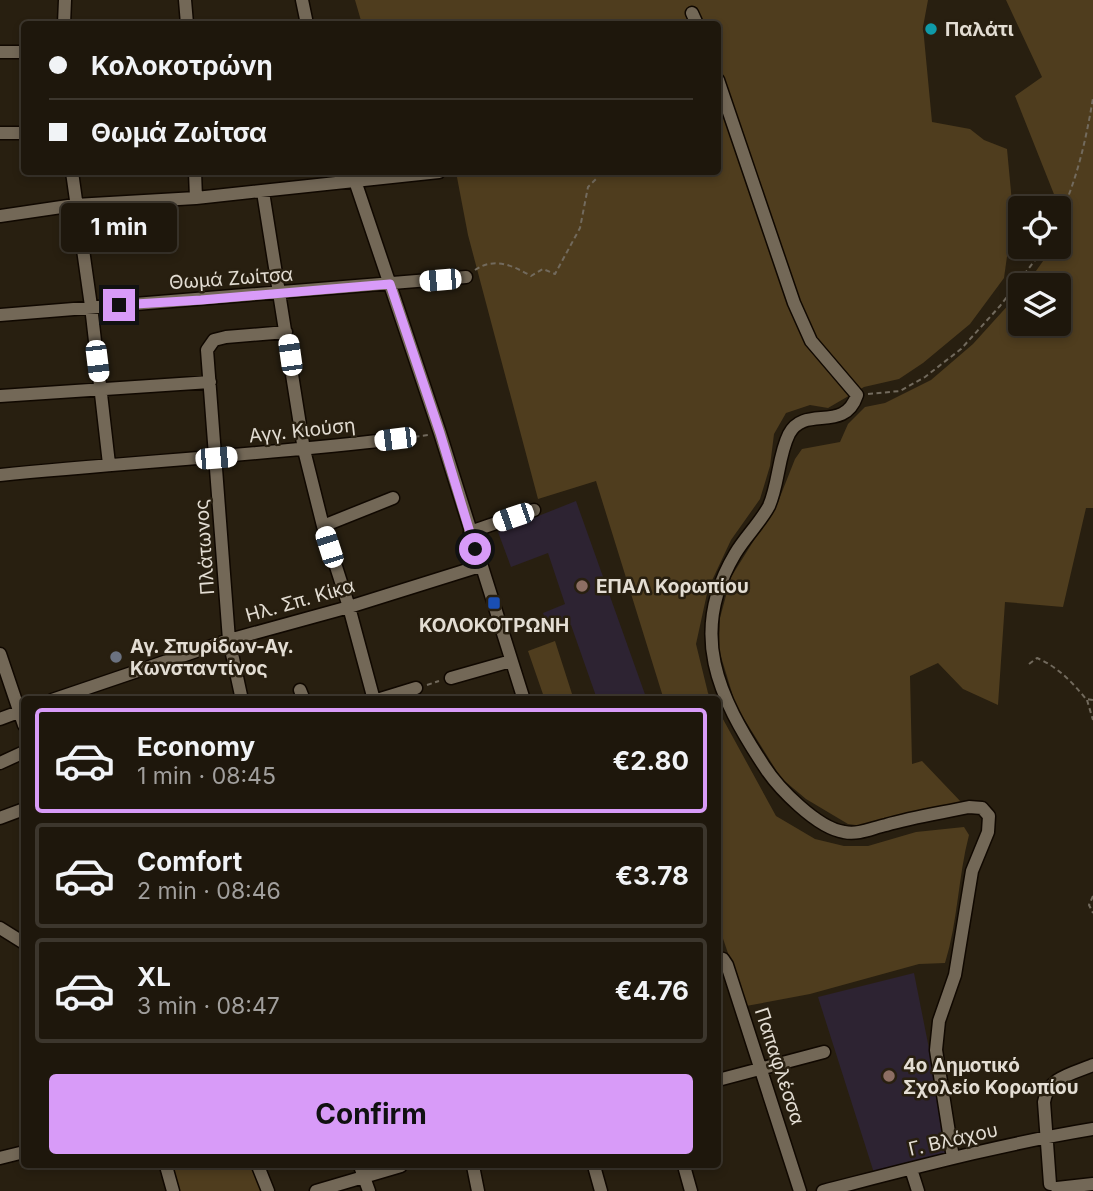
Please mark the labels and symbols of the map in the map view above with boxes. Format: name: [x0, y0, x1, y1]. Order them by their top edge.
place label: Παλάτι: [945, 18, 1014, 41]
marker: Παλάτι: [923, 21, 939, 37]
callout: 1 min: [61, 204, 177, 252]
street label: Θωμά Ζωίτσα: [168, 263, 294, 294]
car: [419, 268, 462, 292]
route end: [103, 289, 135, 321]
car: [277, 333, 304, 377]
car: [85, 339, 110, 383]
street label: Αγγ. Κιούση: [248, 413, 356, 448]
car: [373, 426, 418, 452]
car: [195, 446, 238, 470]
street label: Πλάτωνος: [190, 498, 219, 596]
car: [490, 500, 537, 534]
car: [313, 524, 346, 570]
route start: [459, 533, 491, 565]
street label: Ηλ. Σπ. Κίκα: [243, 574, 357, 627]
place label: ΕΠΑΛ Κορωπίου: [596, 575, 749, 598]
marker: ΕΠΑΛ Κορωπίου: [574, 578, 590, 594]
marker: ΚΟΛΟΚΟΤΡΩΝΗ: [486, 595, 502, 611]
place label: ΚΟΛΟΚΟΤΡΩΝΗ: [419, 614, 569, 637]
place label: Αγ. Σπυρίδων-Αγ. Κωνσταντίνος: [130, 635, 294, 680]
marker: Αγ. Σπυρίδων-Αγ. Κωνσταντίνος: [108, 649, 124, 665]
street label: Παπαφλέσσα: [750, 1005, 809, 1128]
place label: 4ο Δημοτικό Σχολείο Κορωπίου: [903, 1054, 1079, 1099]
marker: 4ο Δημοτικό Σχολείο Κορωπίου: [881, 1068, 897, 1084]
street label: Γ. Βλάχου: [906, 1118, 1000, 1161]

